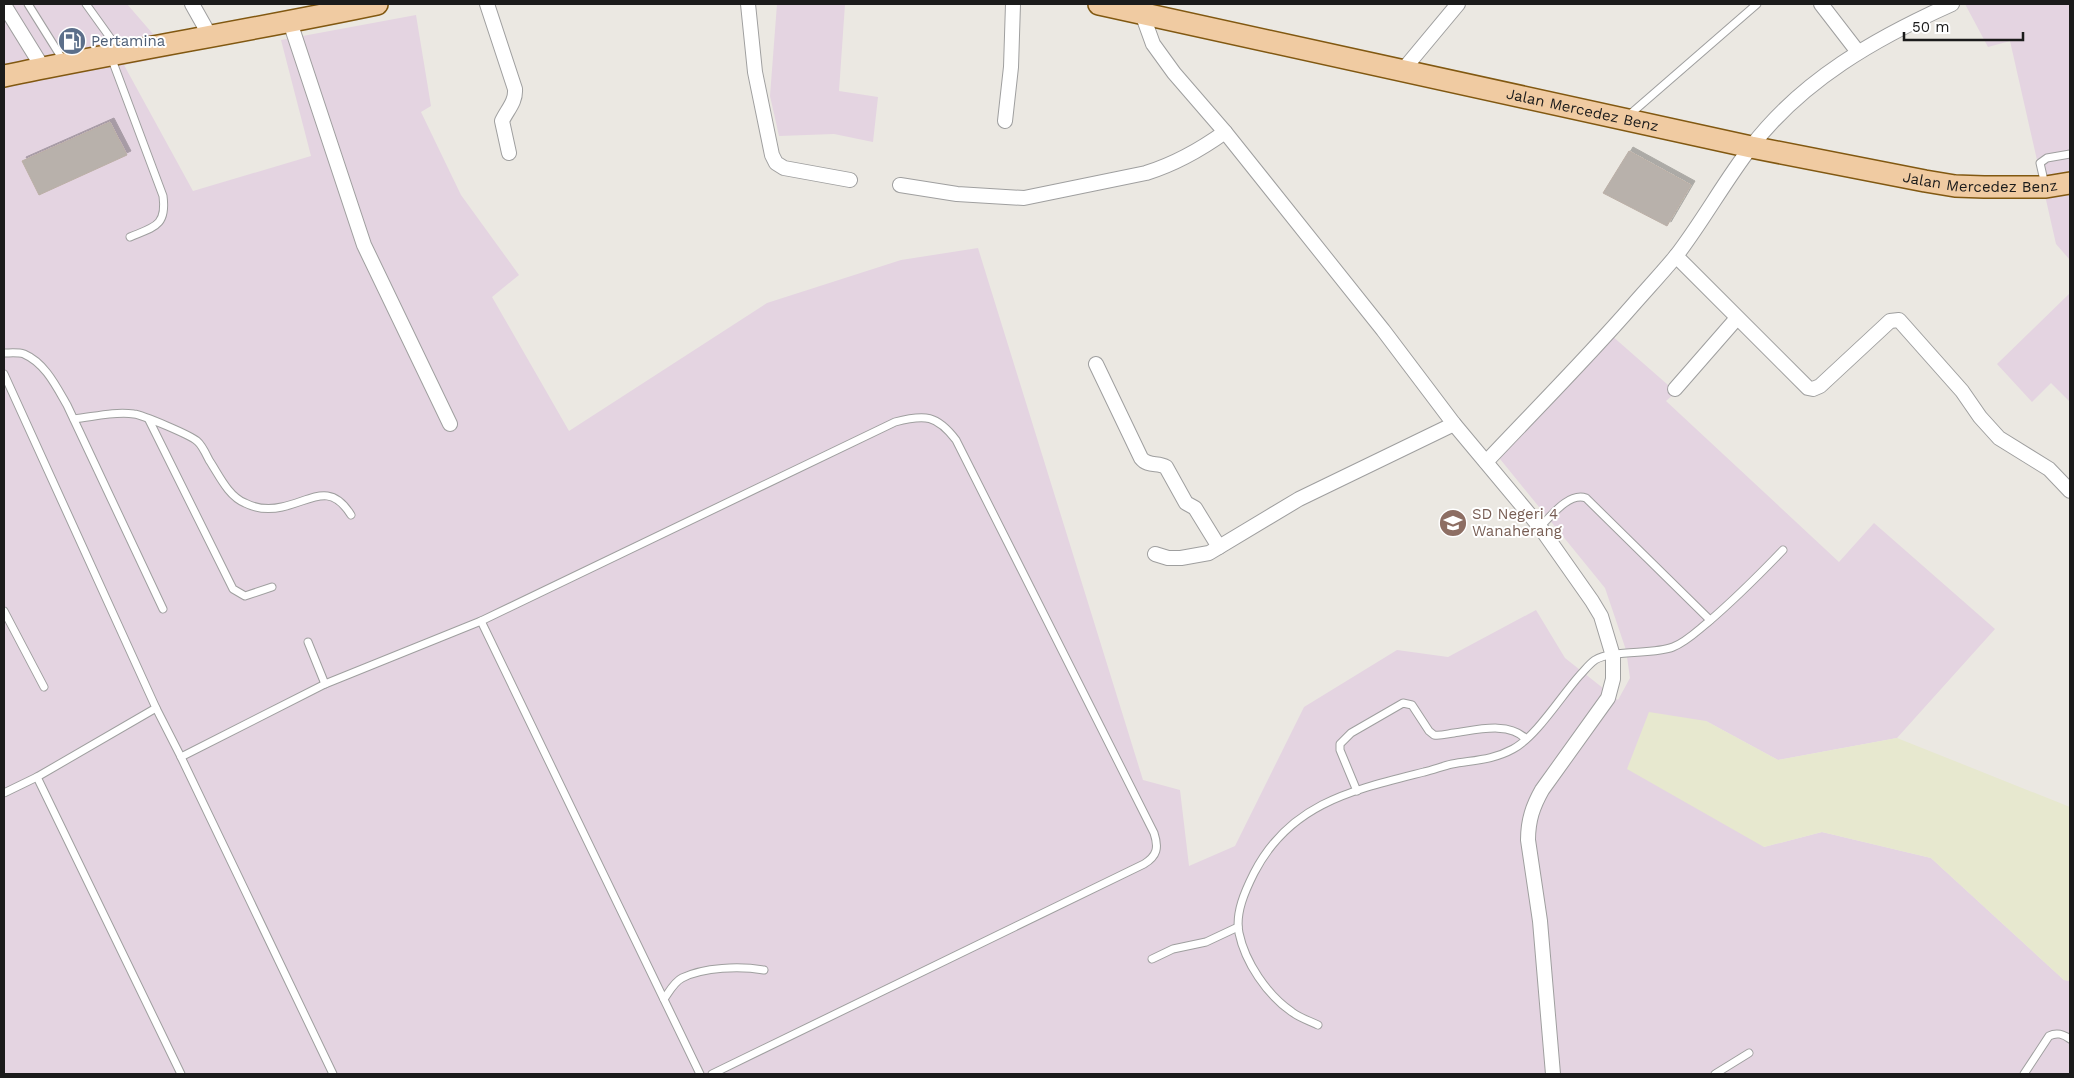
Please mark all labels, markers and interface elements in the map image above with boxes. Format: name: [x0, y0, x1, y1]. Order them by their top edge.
scale bar: [1904, 10, 2023, 42]
text: 50 m: [1912, 18, 1949, 36]
fuel station icon: Pertamina: [57, 26, 87, 56]
place label: Pertamina: [91, 32, 166, 50]
street label: Jalan Mercedez Benz: [1505, 85, 1660, 135]
street label: Jalan Mercedez Benz: [1901, 168, 2059, 196]
place label: SD Negeri 4 Wanaherang: [1472, 505, 1562, 540]
school or university icon: SD Negeri 4 Wanaherang: [1438, 508, 1468, 538]

